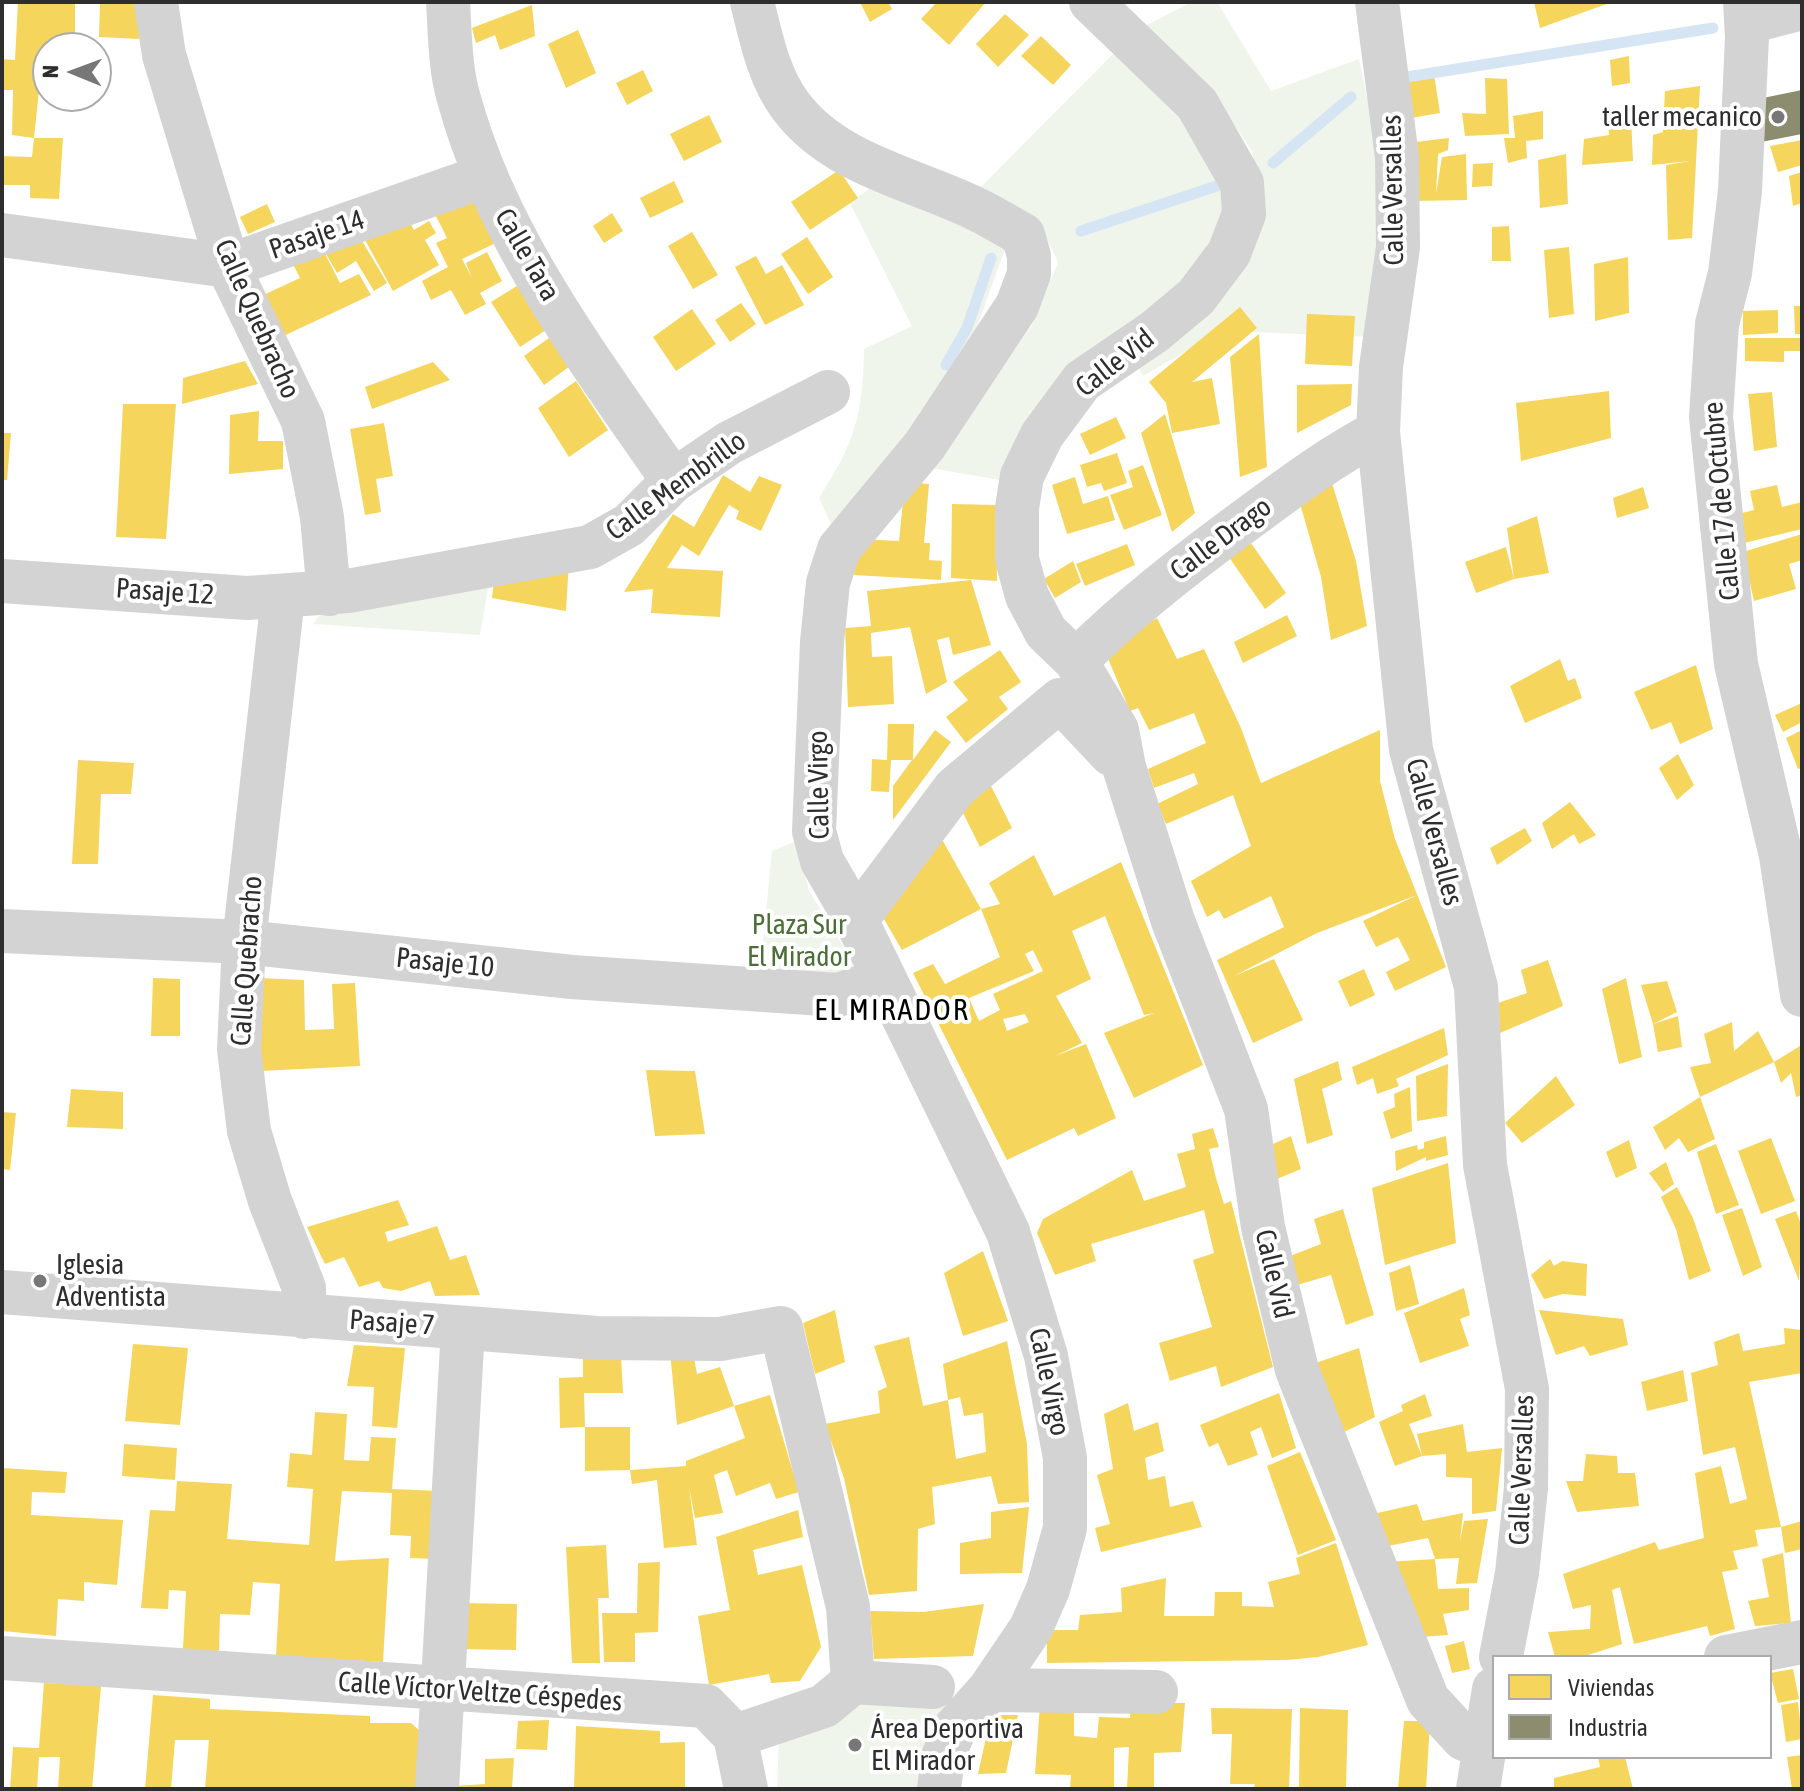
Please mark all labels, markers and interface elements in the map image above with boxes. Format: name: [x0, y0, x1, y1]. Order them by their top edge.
north arrow: [32, 32, 112, 112]
text: N: [37, 65, 63, 78]
place label: taller mecanico: [1602, 100, 1762, 134]
marker: taller mecanico: [1769, 108, 1787, 126]
street label: Calle Versalles: [1375, 114, 1411, 266]
street label: Pasaje 14: [265, 203, 369, 267]
street label: Calle Tara: [487, 203, 567, 307]
street label: Calle Quebracho: [207, 234, 307, 404]
street label: Calle Vid: [1069, 322, 1161, 404]
street label: Calle 17 de Octubre: [1697, 400, 1747, 602]
street label: Calle Membrillo: [600, 424, 752, 548]
street label: Calle Drago: [1164, 490, 1278, 588]
street label: Pasaje 12: [115, 572, 215, 612]
street label: Calle Virgo: [801, 730, 837, 840]
street label: Calle Versalles: [1398, 755, 1470, 909]
street label: Calle Quebracho: [224, 875, 270, 1047]
park label: Plaza Sur El Mirador: [747, 908, 851, 974]
street label: Pasaje 10: [394, 941, 496, 985]
district label: EL MIRADOR: [814, 993, 970, 1029]
street label: Calle Vid: [1247, 1226, 1301, 1322]
place label: Iglesia Adventista: [56, 1248, 166, 1314]
marker: Iglesia Adventista: [31, 1272, 49, 1290]
street label: Pasaje 7: [348, 1303, 436, 1343]
street label: Calle Virgo: [1021, 1325, 1077, 1439]
street label: Calle Versalles: [1503, 1394, 1541, 1546]
legend: [1492, 1655, 1772, 1759]
street label: Calle Víctor Veltze Céspedes: [337, 1665, 623, 1719]
text: Viviendas: [1568, 1674, 1654, 1701]
place label: Área Deportiva El Mirador: [871, 1712, 1024, 1778]
text: Industria: [1568, 1714, 1648, 1741]
marker: Área Deportiva El Mirador: [846, 1736, 864, 1754]

